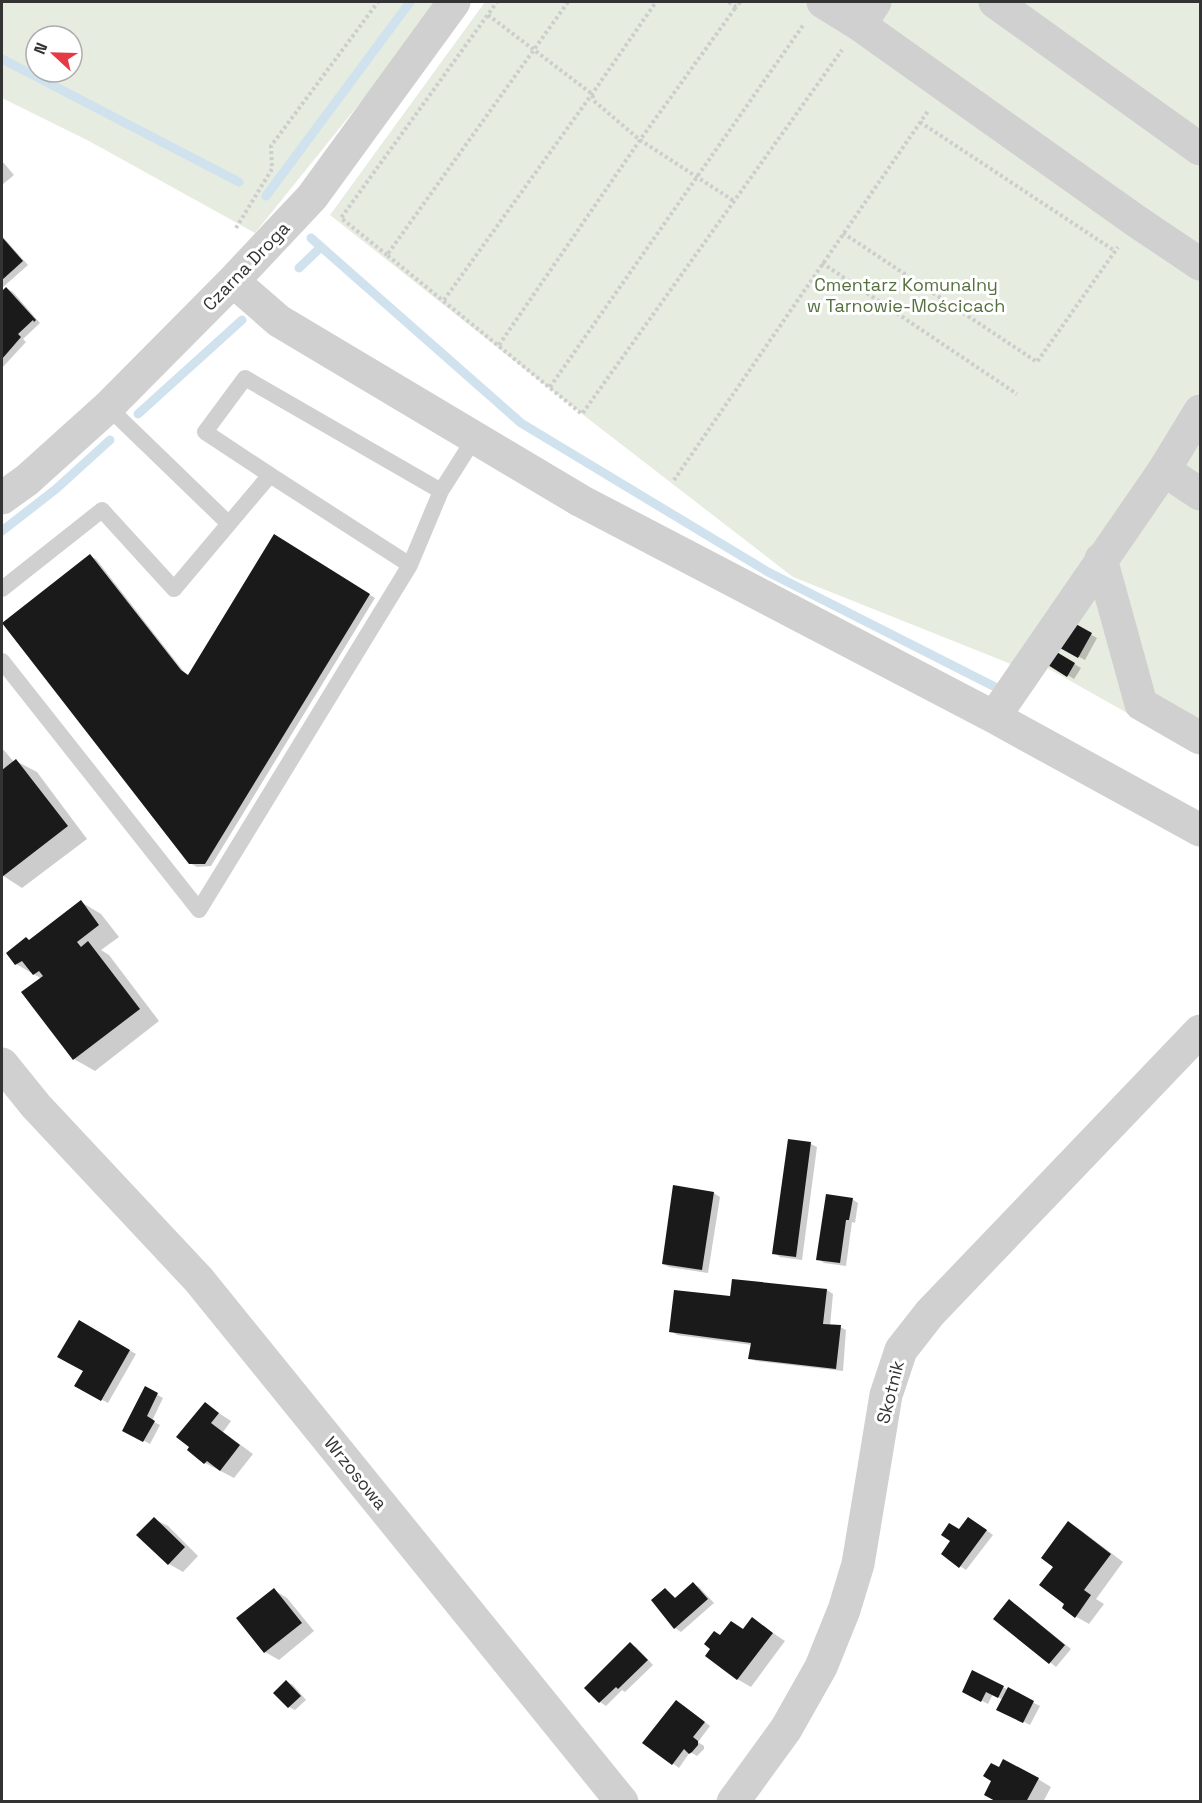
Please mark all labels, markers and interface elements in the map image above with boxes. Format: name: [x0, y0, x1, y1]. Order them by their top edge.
north arrow: [24, 24, 84, 84]
text: N: [29, 40, 52, 57]
street label: Czarna Droga: [198, 216, 294, 316]
park label: Cmentarz Komunalny w Tarnowie-Mościcach: [807, 273, 1005, 317]
street label: Skotnik: [871, 1358, 909, 1426]
street label: Wrzosowa: [319, 1432, 393, 1514]

